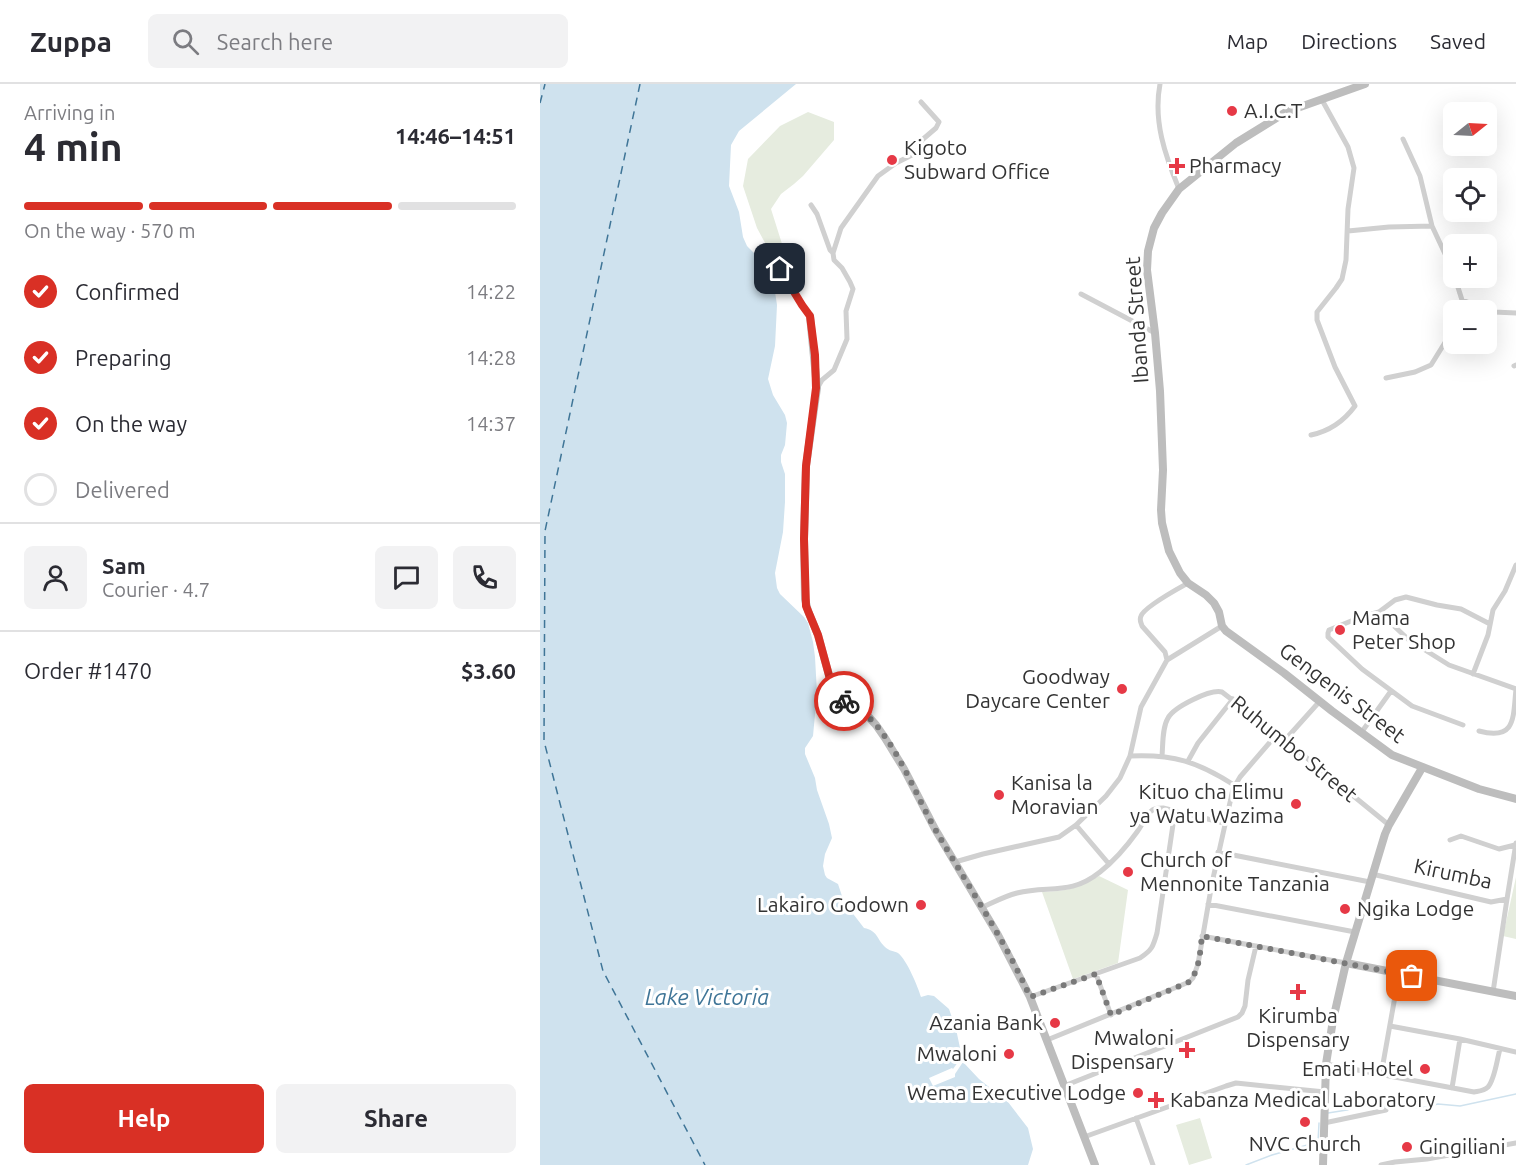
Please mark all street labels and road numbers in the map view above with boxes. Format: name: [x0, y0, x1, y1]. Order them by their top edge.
street label: Ibanda Street: [1120, 256, 1152, 384]
street label: Gengenis Street: [1275, 637, 1410, 747]
street label: Ruhumbo Street: [1227, 690, 1362, 806]
street label: Kirumba: [1412, 853, 1495, 893]

